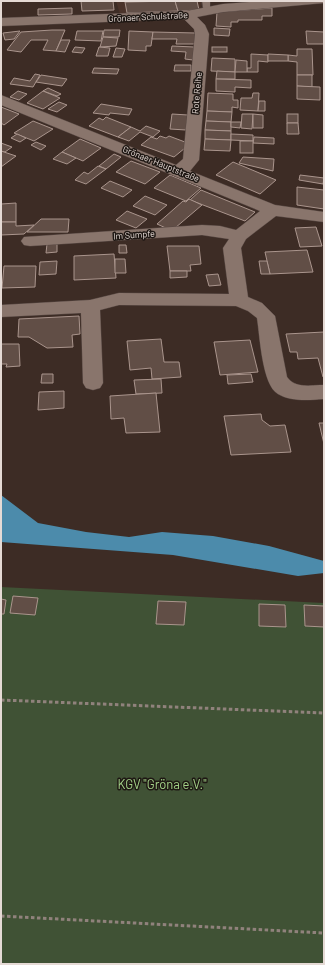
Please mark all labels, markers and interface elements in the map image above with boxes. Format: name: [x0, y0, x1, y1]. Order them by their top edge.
street label: Grönaer Schulstraße: [108, 9, 188, 24]
street label: Rote Reihe: [189, 71, 204, 114]
street label: Grönaer Hauptstraße: [121, 143, 201, 184]
street label: Im Sumpfe: [113, 228, 155, 241]
park label: KGV "Gröna e.V.": [117, 776, 207, 792]

